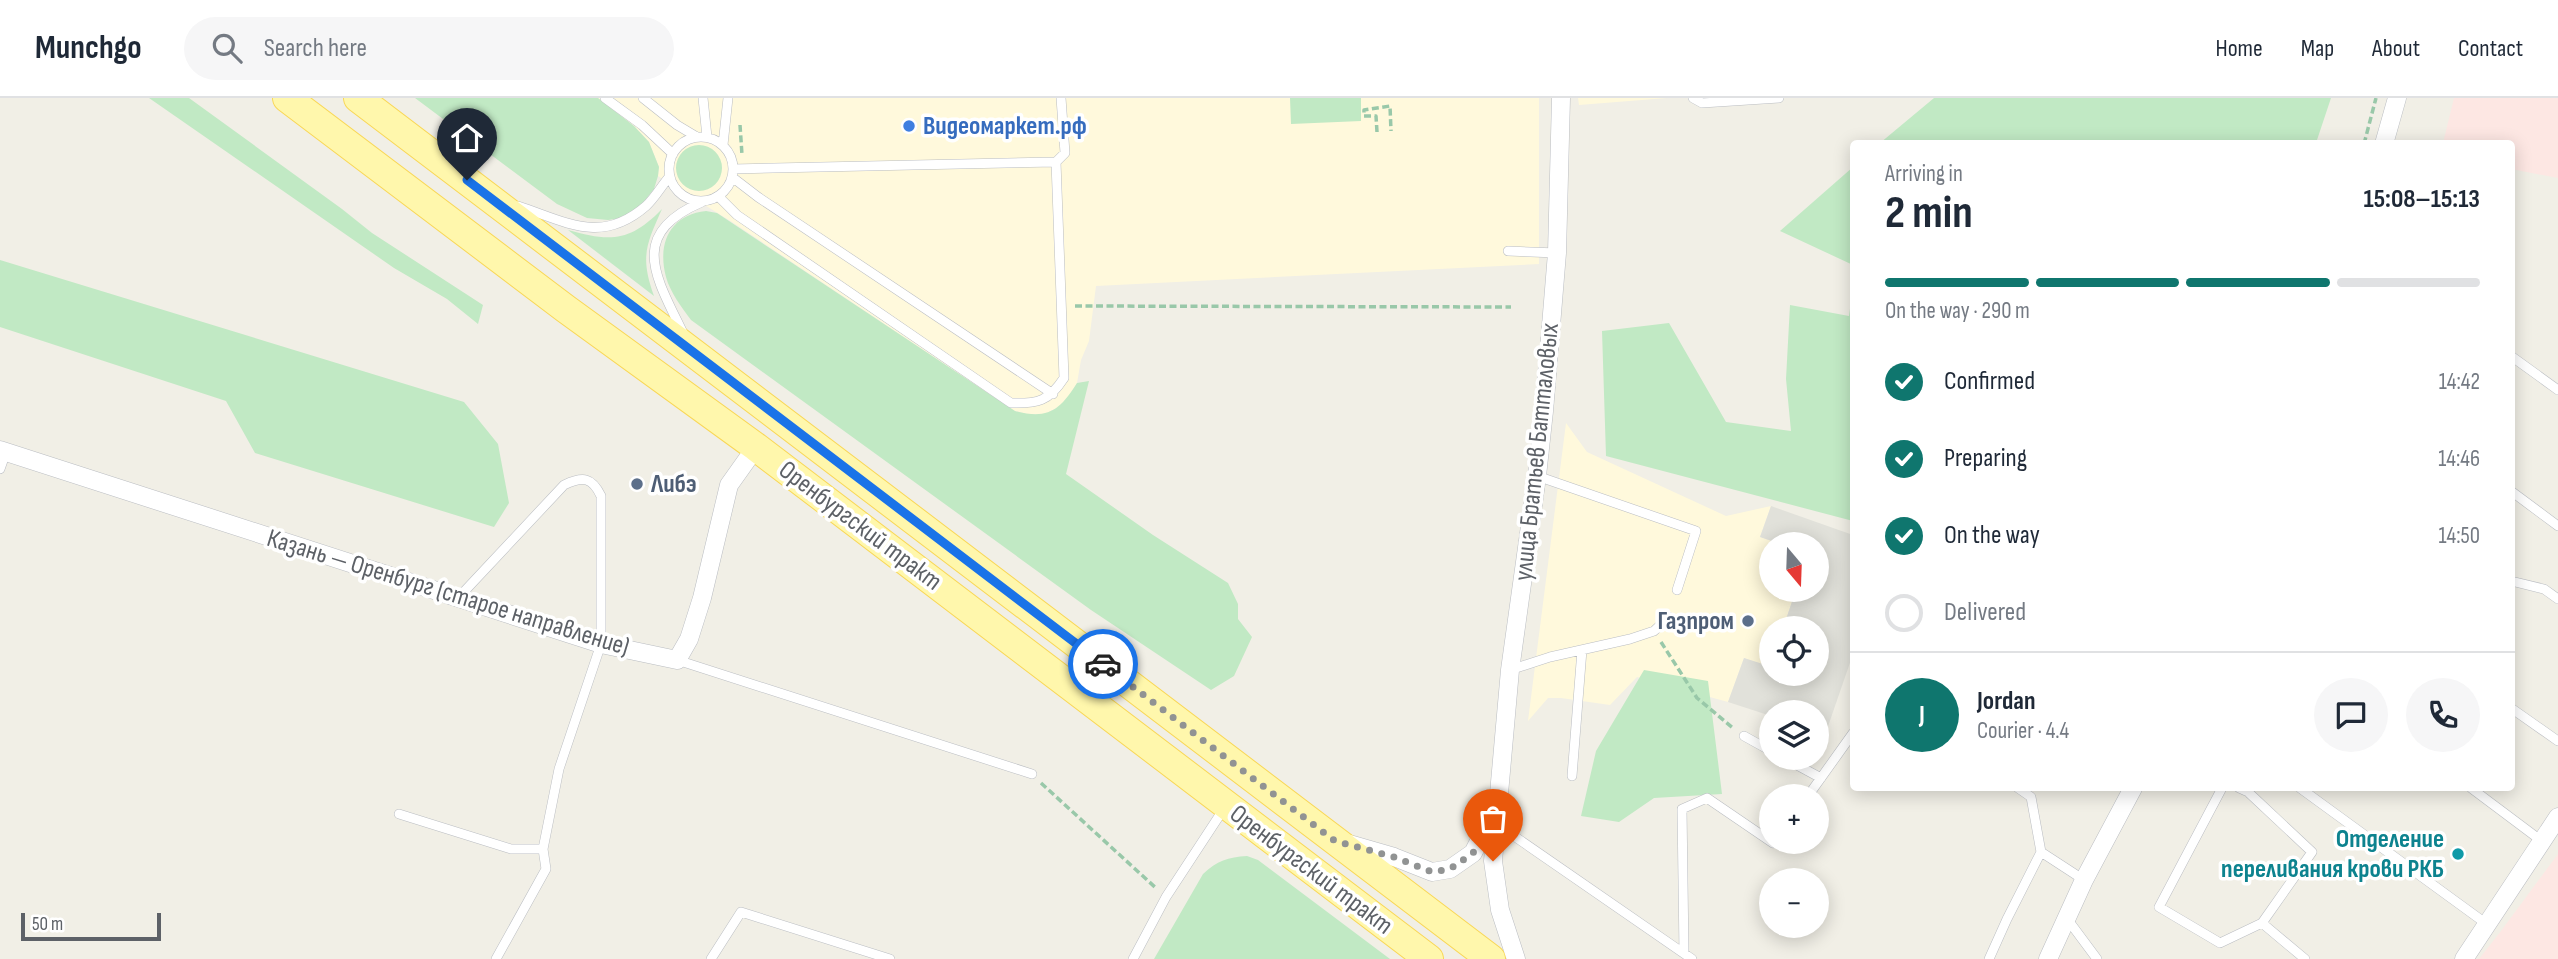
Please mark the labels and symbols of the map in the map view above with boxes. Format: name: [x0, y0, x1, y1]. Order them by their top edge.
pin: [437, 108, 497, 180]
place label: Видеомаркет.рф: [923, 111, 1087, 142]
marker: Видеомаркет.рф: [901, 118, 917, 134]
street label: улица Братьев Батталовых: [1508, 321, 1566, 582]
street label: Оренбургский тракт: [772, 455, 948, 597]
place label: Либэ: [650, 469, 697, 500]
marker: Либэ: [629, 476, 645, 492]
street label: Казань — Оренбург (старое направление): [263, 523, 633, 663]
north arrow: [1759, 532, 1829, 602]
place label: Газпром: [1657, 606, 1734, 637]
marker: Газпром: [1740, 613, 1756, 629]
courier: [1068, 629, 1138, 699]
pin: [1463, 789, 1523, 861]
street label: Оренбургский тракт: [1223, 799, 1399, 941]
place label: Отделение переливания крови РКБ: [2221, 824, 2444, 885]
marker: Отделение переливания крови РКБ: [2450, 846, 2466, 862]
scale bar: [21, 910, 161, 942]

